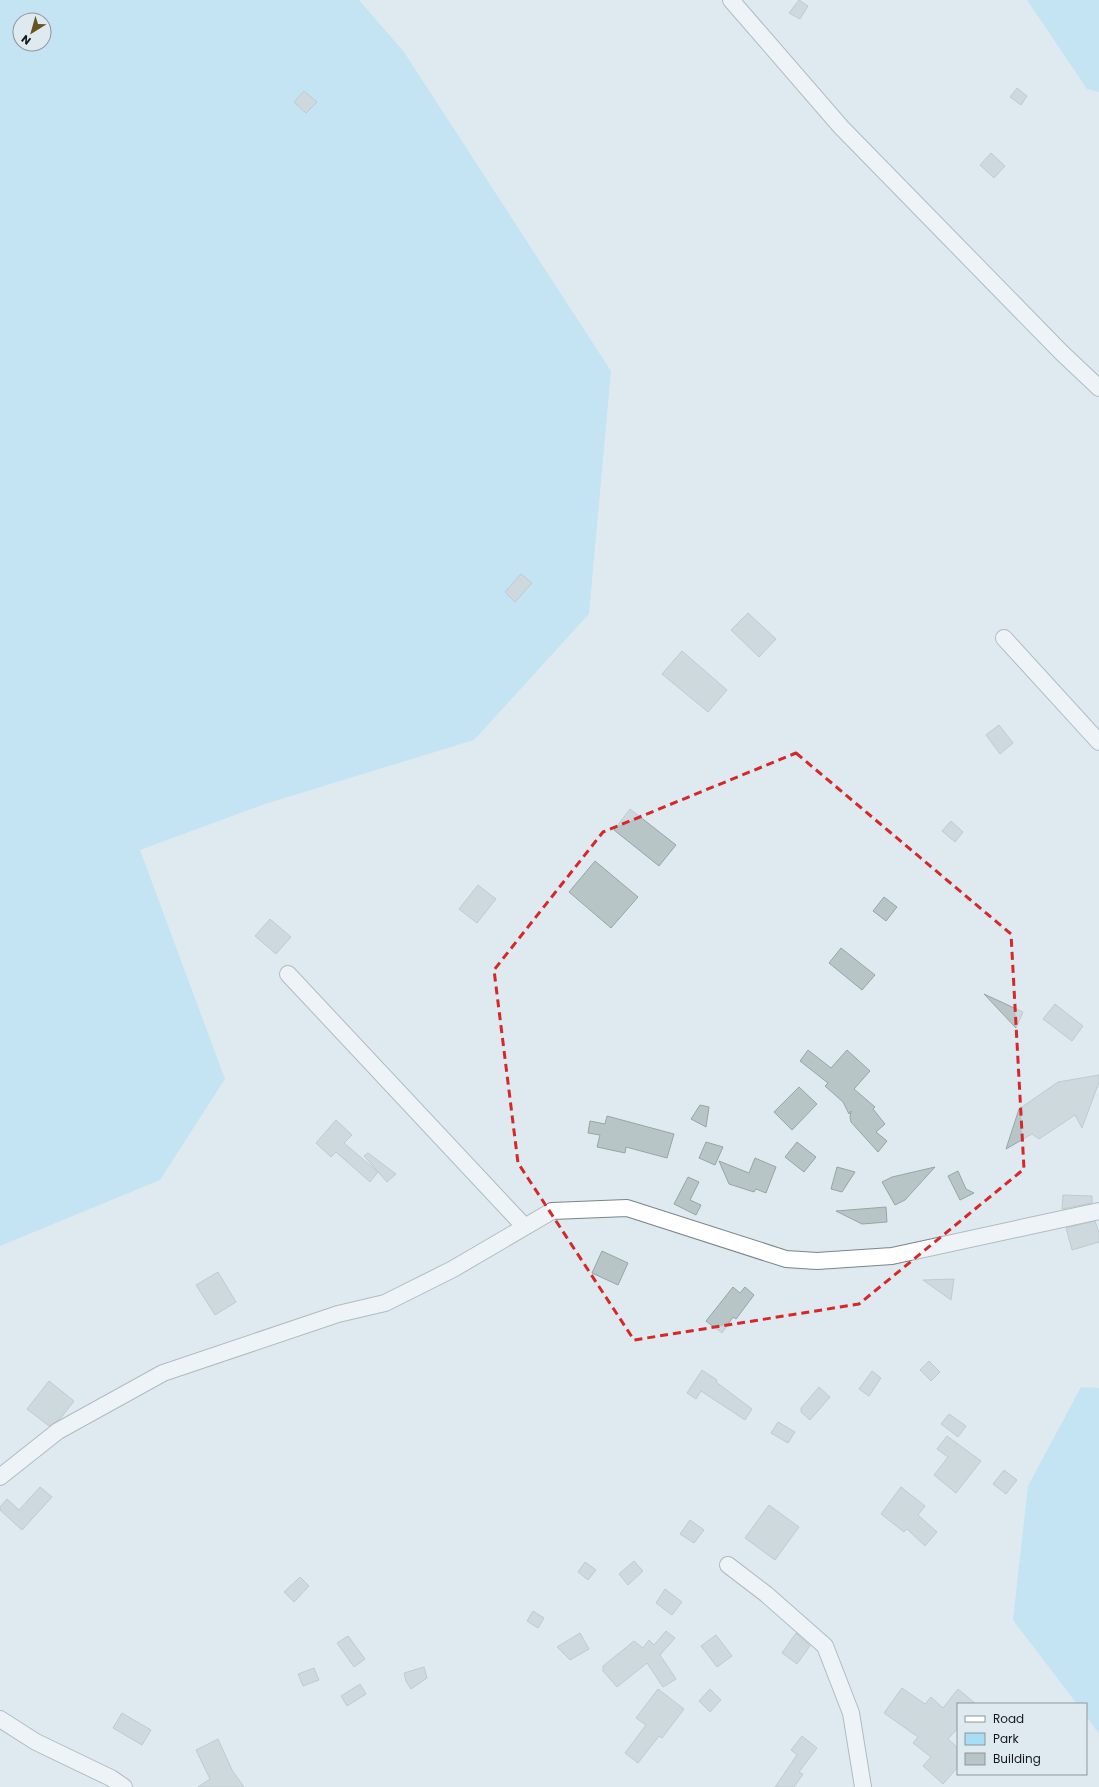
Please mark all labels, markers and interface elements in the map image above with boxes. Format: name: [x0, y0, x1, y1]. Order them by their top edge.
north arrow: [12, 12, 52, 52]
text: N: [18, 31, 34, 49]
legend: [957, 1703, 1087, 1775]
text: Road: [993, 1710, 1024, 1727]
text: Park: [993, 1730, 1020, 1747]
text: Building: [993, 1750, 1041, 1767]

